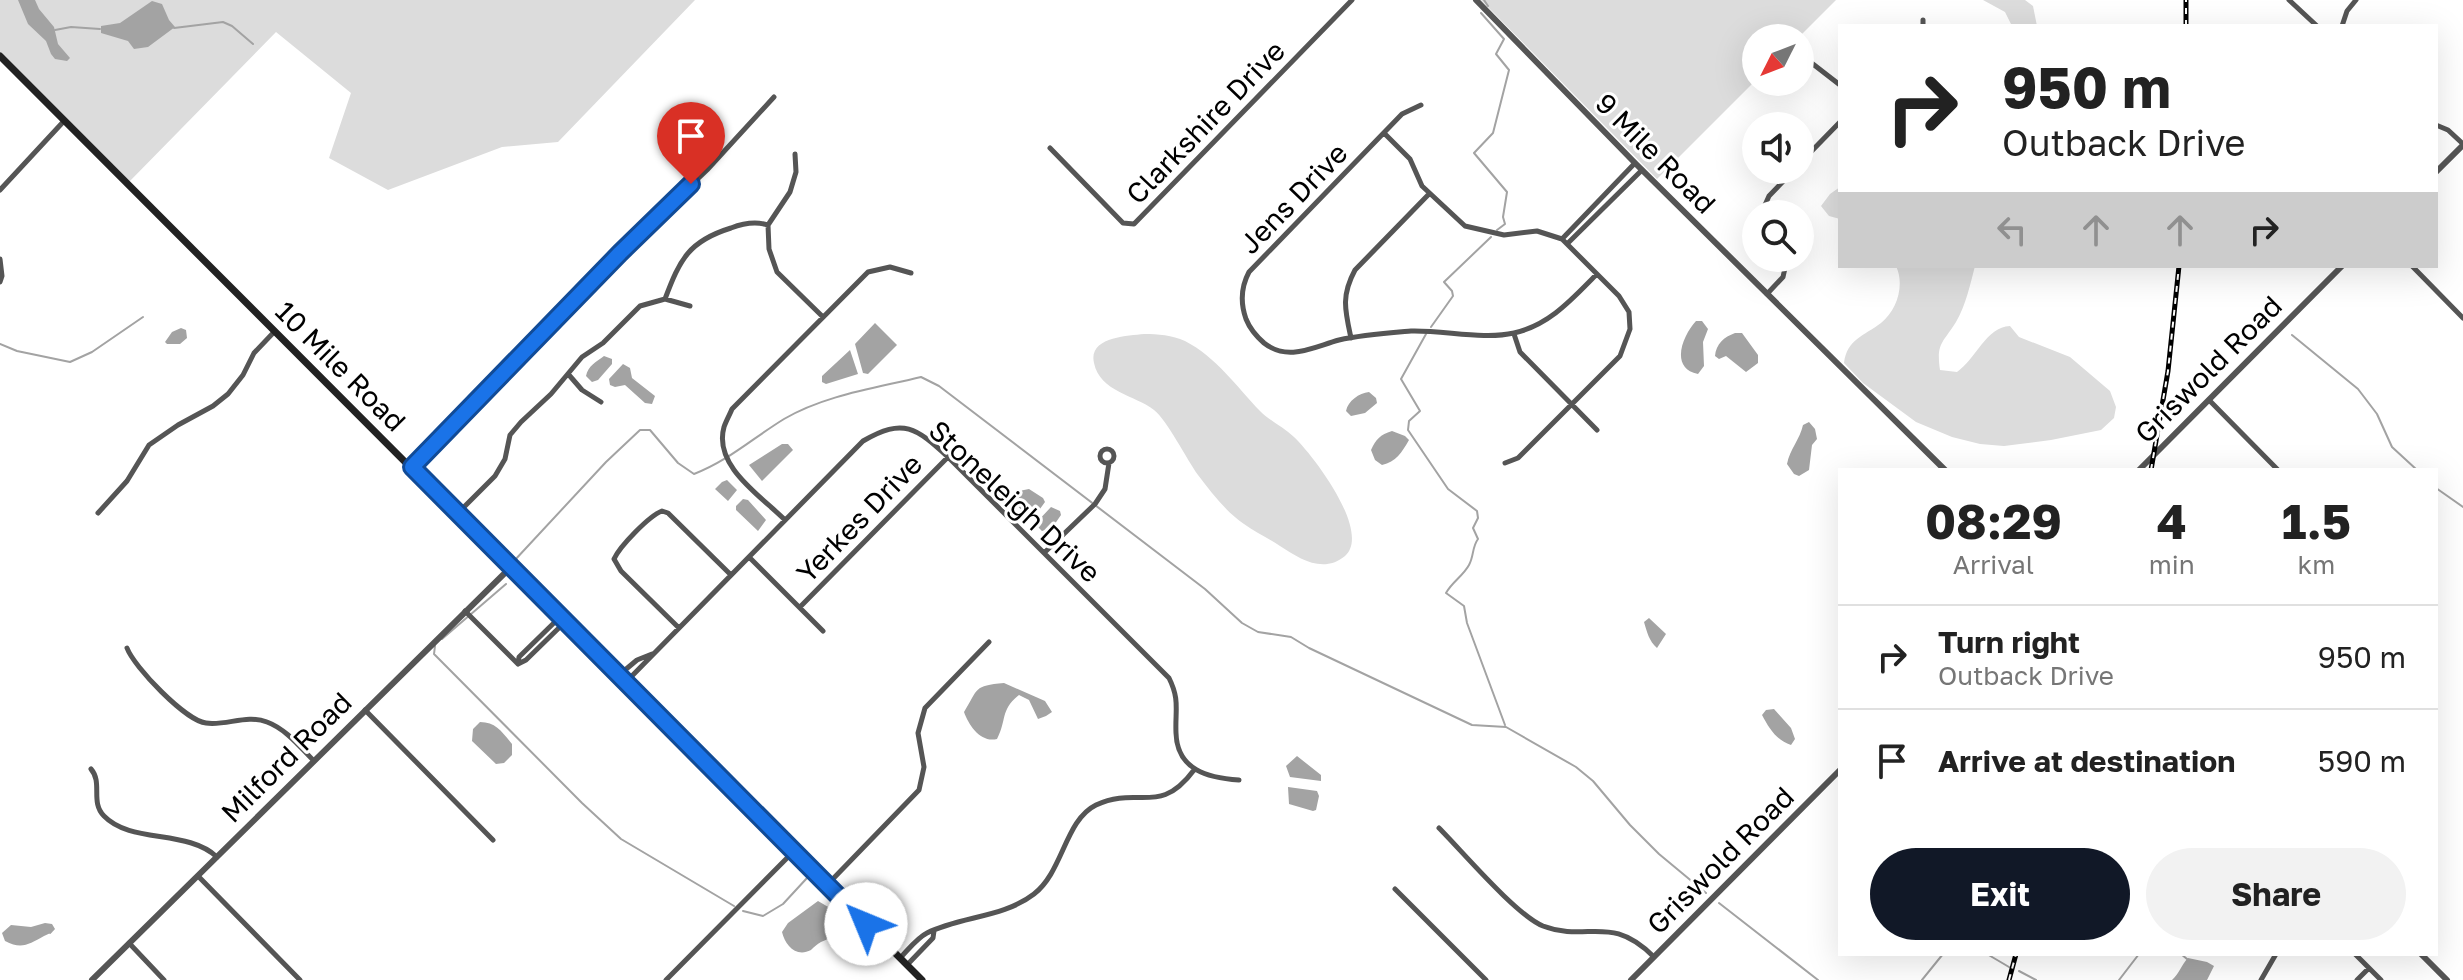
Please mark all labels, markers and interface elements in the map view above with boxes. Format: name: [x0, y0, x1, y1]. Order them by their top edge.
north arrow: [1742, 24, 1814, 96]
map controls: [1742, 24, 1814, 272]
street label: Clarkshire Drive: [1119, 34, 1291, 210]
text: 950 m: [2002, 53, 2171, 120]
icon: right: [1870, 56, 1974, 160]
street label: 9 Mile Road: [1589, 86, 1723, 220]
pin: [657, 102, 725, 184]
button: sound: [1742, 112, 1814, 184]
icon: arrive: [669, 114, 713, 158]
text: Outback Drive: [2002, 121, 2245, 164]
street label: Jens Drive: [1232, 136, 1354, 260]
button: search: [1742, 200, 1814, 272]
icon: left: [1990, 208, 2034, 252]
icon: ahead: [2074, 208, 2118, 252]
icon: ahead: [2158, 208, 2202, 252]
icon: right: [2242, 208, 2286, 252]
street label: Griswold Road: [2128, 289, 2288, 449]
street label: 10 Mile Road: [269, 294, 413, 438]
street label: Stoneleigh Drive: [923, 413, 1107, 589]
street label: Yerkes Drive: [790, 447, 928, 589]
text: 08:29: [1925, 492, 2062, 550]
text: 4: [2157, 492, 2187, 550]
text: 1.5: [2282, 492, 2351, 550]
text: Arrival: [1953, 549, 2034, 580]
text: min: [2149, 549, 2195, 580]
text: km: [2298, 549, 2335, 580]
text: Turn right: [1938, 624, 2080, 660]
icon: right: [1870, 635, 1914, 679]
text: 950 m: [2318, 639, 2406, 675]
text: Outback Drive: [1938, 660, 2114, 691]
street label: Milford Road: [214, 685, 358, 829]
icon: arrive: [1870, 739, 1914, 783]
text: Arrive at destination: [1938, 743, 2235, 779]
text: 590 m: [2318, 743, 2406, 779]
street label: Griswold Road: [1640, 780, 1800, 940]
button: Exit: [1870, 848, 2130, 940]
button: Share: [2146, 848, 2406, 940]
position arrow: [824, 882, 908, 966]

